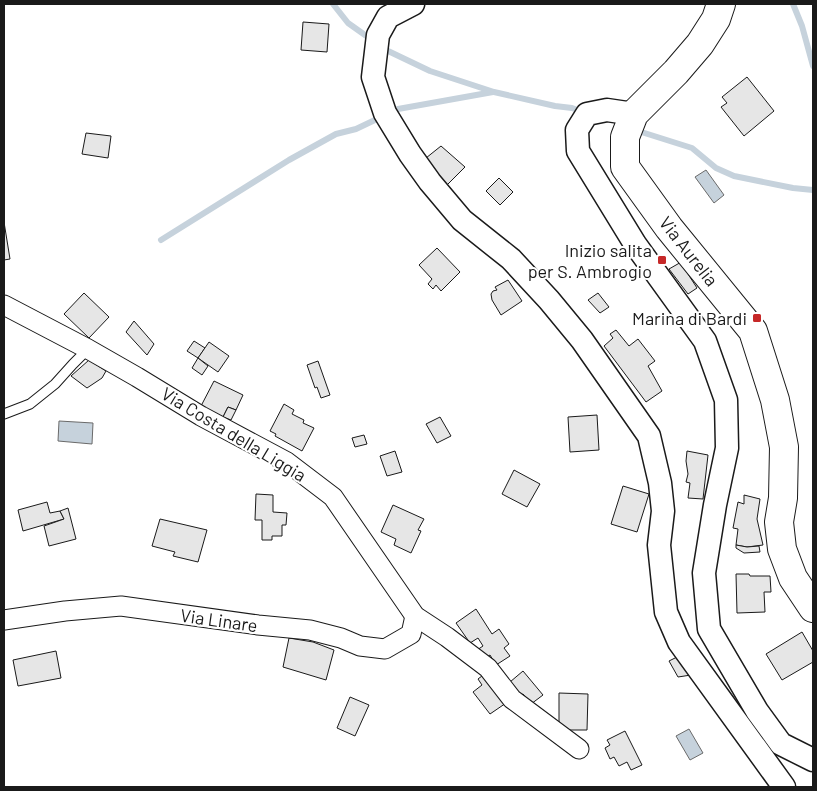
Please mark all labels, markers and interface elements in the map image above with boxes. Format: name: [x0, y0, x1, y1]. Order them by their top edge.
street label: Via Aurelia: [655, 212, 723, 290]
place label: Inizio salita per S. Ambrogio: [528, 239, 652, 282]
marker: Inizio salita per S. Ambrogio: [656, 254, 668, 266]
place label: Marina di Bardi: [632, 307, 747, 329]
marker: Marina di Bardi: [751, 312, 763, 324]
street label: Via Costa della Liggia: [158, 382, 310, 486]
street label: Via Linare: [179, 604, 259, 636]

